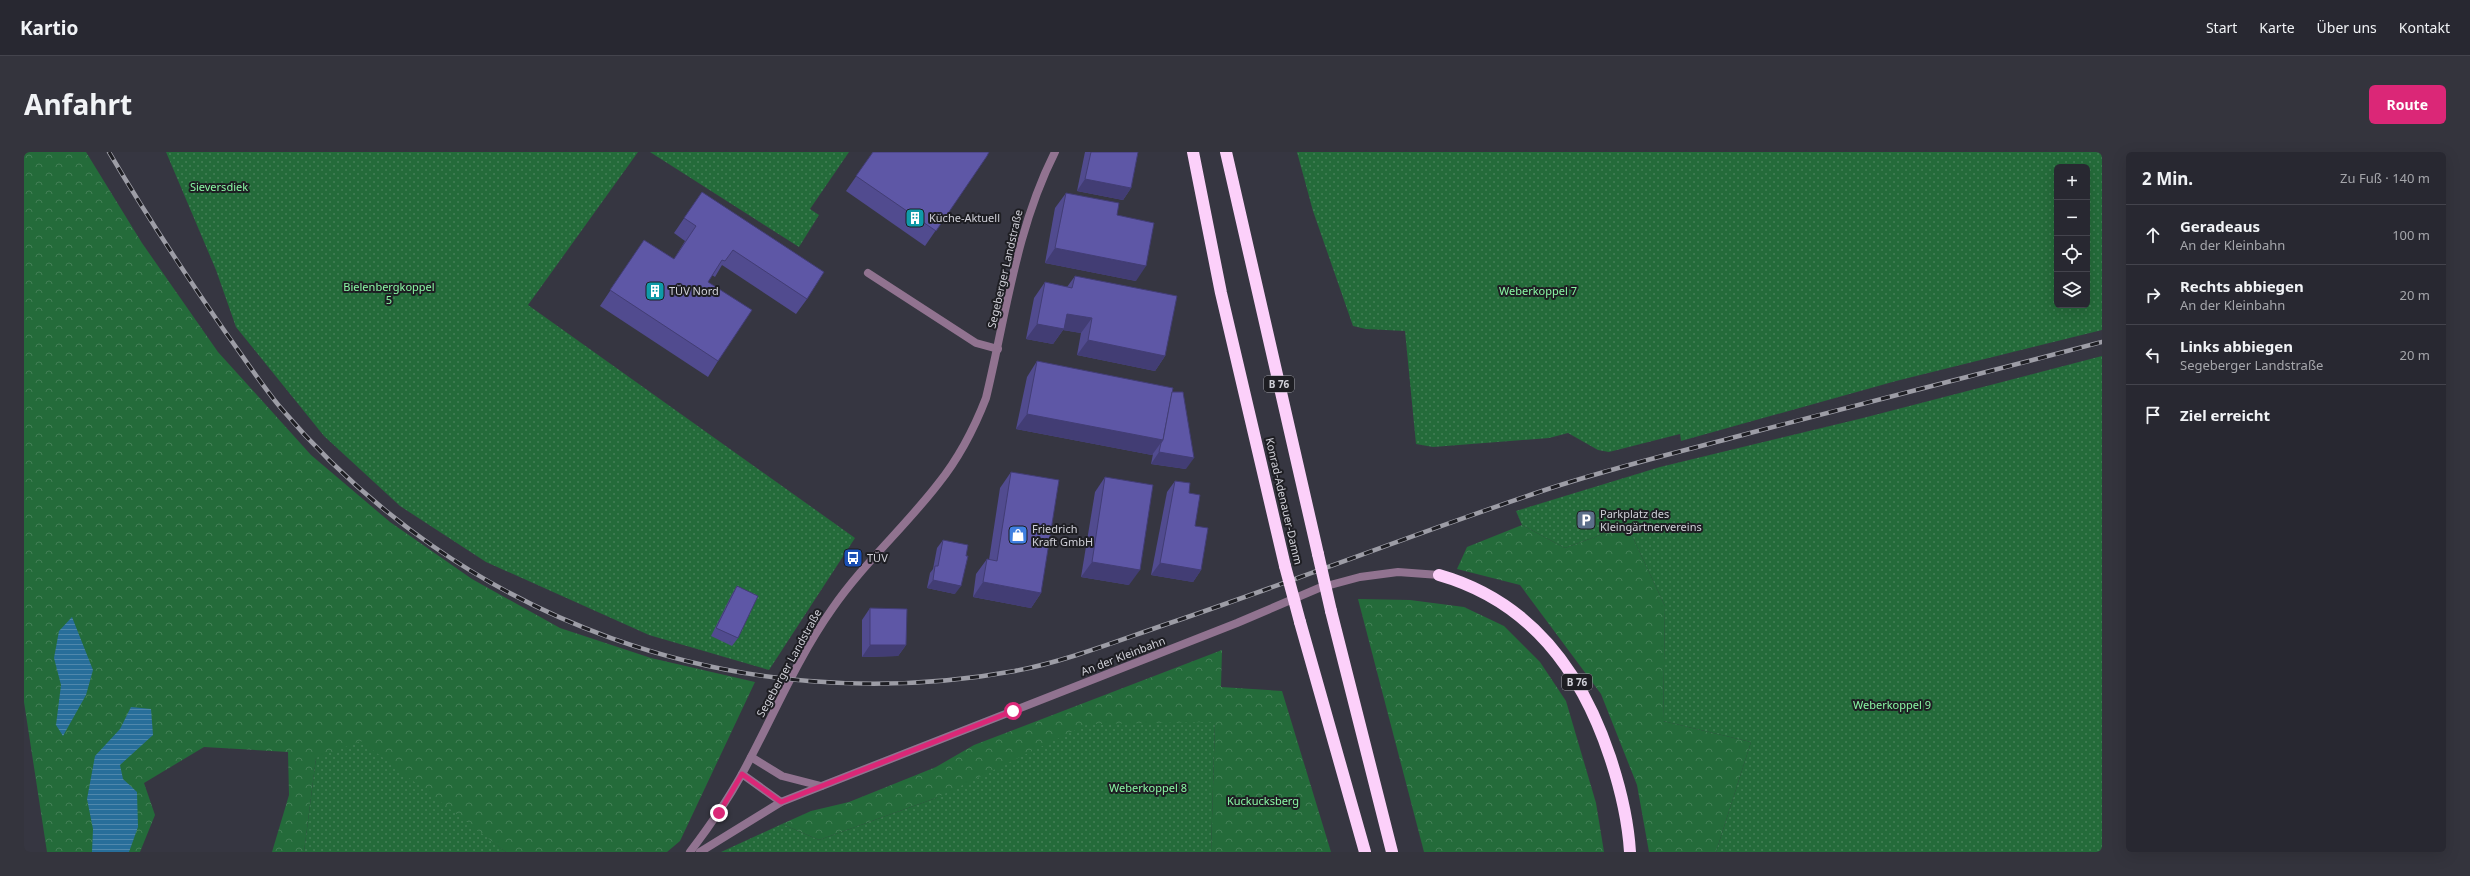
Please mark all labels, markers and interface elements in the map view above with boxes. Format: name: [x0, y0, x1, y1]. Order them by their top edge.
text: Kartio: [20, 15, 78, 41]
text: Start: [2206, 18, 2237, 37]
text: Karte: [2259, 18, 2295, 37]
text: Über uns: [2317, 18, 2377, 37]
text: Kontakt: [2399, 18, 2450, 37]
text: Anfahrt: [24, 85, 132, 123]
button: Route: [2369, 85, 2446, 124]
map controls: [2054, 164, 2090, 308]
button: +: [2054, 164, 2090, 200]
text: 2 Min.: [2142, 167, 2193, 190]
text: Zu Fuß · 140 m: [2340, 169, 2430, 187]
park label: Sieversdiek: [190, 179, 248, 194]
button: −: [2054, 200, 2090, 236]
building icon: Küche-Aktuell: [904, 207, 926, 229]
street label: Segeberger Landstraße: [984, 208, 1025, 330]
place label: Küche-Aktuell: [929, 210, 1000, 225]
text: Geradeaus: [2180, 216, 2260, 236]
icon: ahead: [2142, 224, 2164, 246]
text: 100 m: [2392, 226, 2430, 244]
button: locate: [2054, 236, 2090, 272]
text: An der Kleinbahn: [2180, 236, 2285, 254]
button: layers: [2054, 272, 2090, 308]
text: Rechts abbiegen: [2180, 276, 2304, 296]
park label: Bielenbergkoppel 5: [343, 279, 435, 307]
building icon: TÜV Nord: [644, 280, 666, 302]
place label: TÜV Nord: [669, 283, 719, 298]
park label: Weberkoppel 7: [1499, 283, 1577, 298]
icon: right: [2142, 284, 2164, 306]
text: 20 m: [2400, 286, 2430, 304]
text: An der Kleinbahn: [2180, 296, 2285, 314]
text: Links abbiegen: [2180, 336, 2293, 356]
icon: left: [2142, 344, 2164, 366]
text: 20 m: [2400, 346, 2430, 364]
text: Segeberger Landstraße: [2180, 356, 2323, 374]
road number: B 76: [1264, 376, 1294, 392]
icon: arrive: [2142, 404, 2164, 426]
text: Ziel erreicht: [2180, 405, 2270, 425]
street label: Konrad-Adenauer-Damm: [1263, 436, 1306, 566]
place label: Parkplatz des Kleingärtnervereins: [1600, 506, 1702, 534]
parking icon: Parkplatz des Kleingärtnervereins: [1575, 509, 1597, 531]
place label: Friedrich Kraft GmbH: [1032, 521, 1093, 549]
shop icon: Friedrich Kraft GmbH: [1007, 524, 1029, 546]
bus stop icon: TÜV: [842, 547, 864, 569]
place label: TÜV: [867, 550, 888, 565]
street label: Segeberger Landstraße: [753, 606, 825, 719]
street label: An der Kleinbahn: [1079, 633, 1167, 678]
road number: B 76: [1562, 674, 1592, 690]
park label: Weberkoppel 9: [1853, 697, 1931, 712]
route start: [1004, 702, 1022, 720]
park label: Weberkoppel 8: [1109, 780, 1187, 795]
park label: Kuckucksberg: [1227, 793, 1299, 808]
route end: [710, 804, 728, 822]

